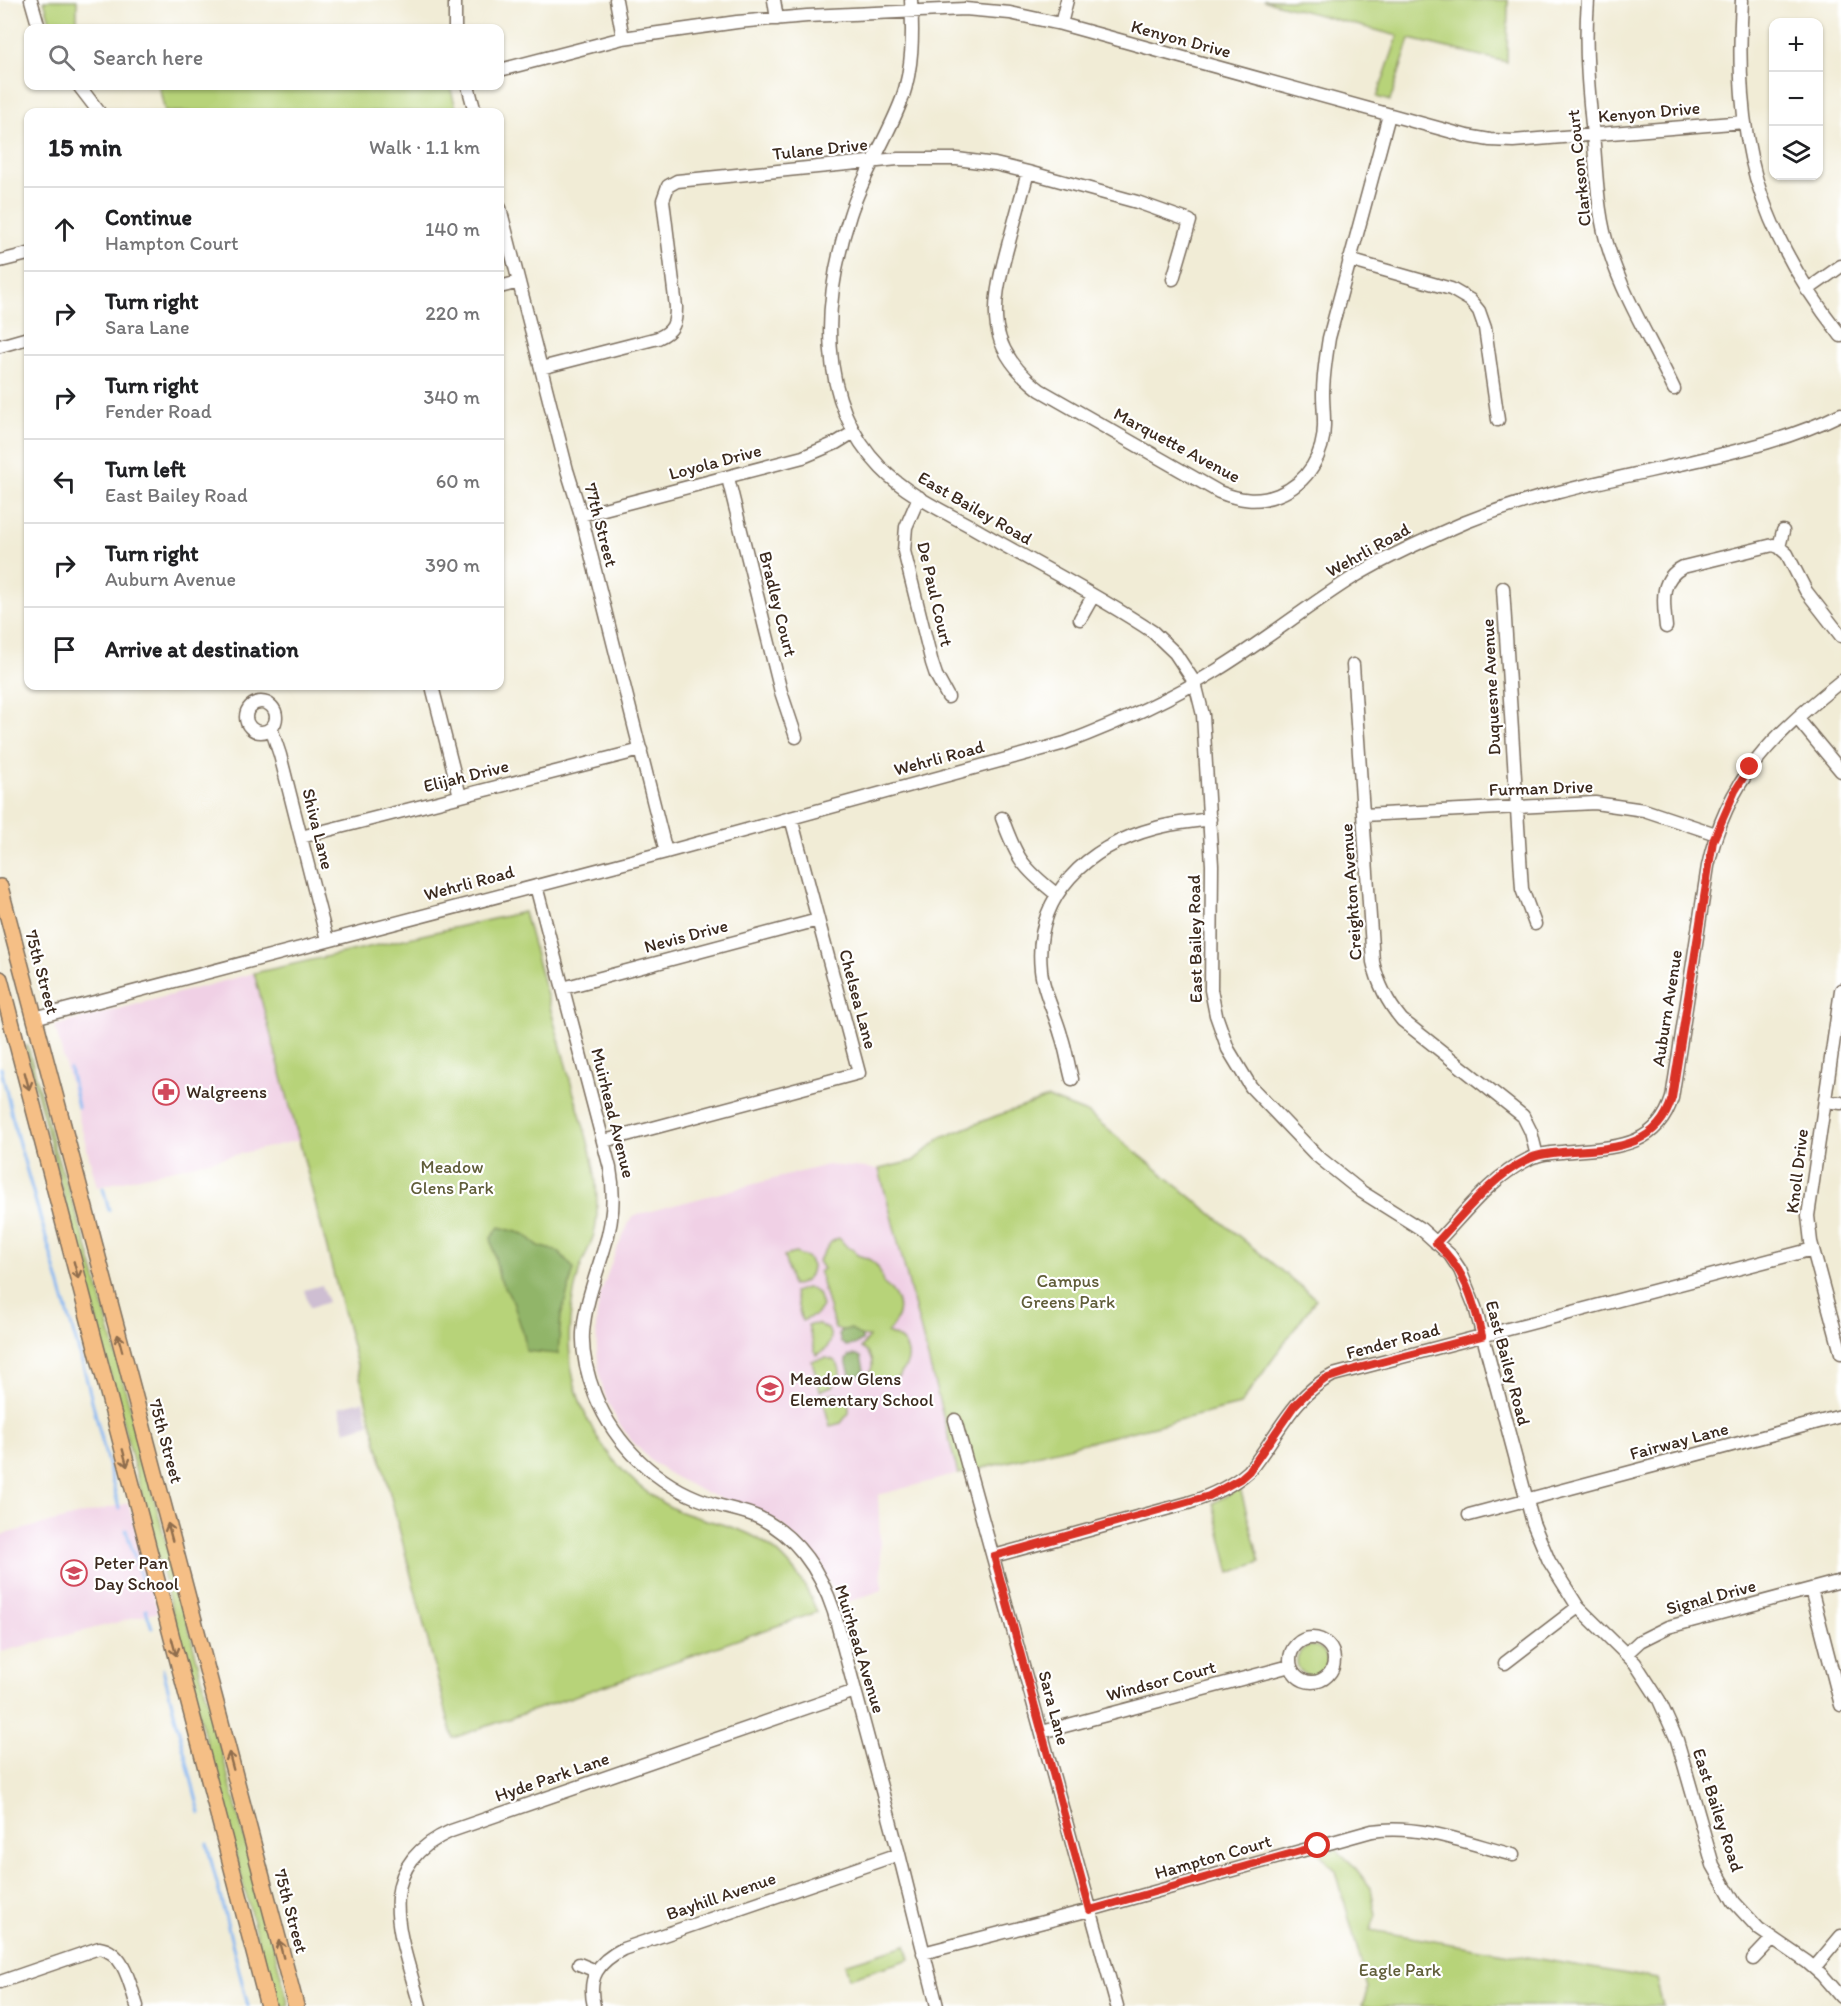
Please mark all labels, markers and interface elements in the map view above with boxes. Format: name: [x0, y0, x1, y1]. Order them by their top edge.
street label: Kenyon Drive: [1129, 15, 1233, 63]
map controls: [1769, 18, 1823, 180]
button: +: [1769, 18, 1823, 72]
search box: [24, 24, 504, 90]
icon: search: [45, 41, 78, 74]
text: Search here: [93, 44, 203, 71]
button: −: [1769, 72, 1823, 126]
street label: Kenyon Drive: [1597, 97, 1701, 127]
street label: Clarkson Court: [1562, 108, 1596, 228]
button: layers: [1769, 126, 1823, 180]
text: 15 min: [48, 131, 122, 163]
street label: Tulane Drive: [771, 133, 869, 165]
text: Walk · 1.1 km: [369, 135, 480, 159]
text: Continue: [105, 204, 192, 231]
icon: ahead: [48, 213, 81, 246]
text: 140 m: [425, 217, 480, 241]
text: Hampton Court: [105, 231, 239, 255]
text: Turn right: [105, 288, 199, 315]
icon: right: [48, 297, 81, 330]
text: 220 m: [425, 301, 480, 325]
text: Sara Lane: [105, 315, 190, 339]
text: Turn right: [105, 372, 199, 399]
icon: right: [48, 381, 81, 414]
text: 340 m: [423, 385, 480, 409]
text: Fender Road: [105, 399, 212, 423]
street label: Marquette Avenue: [1110, 402, 1244, 488]
street label: Loyola Drive: [666, 439, 764, 485]
text: Turn left: [105, 456, 186, 483]
icon: left: [48, 465, 81, 498]
street label: East Bailey Road: [914, 466, 1036, 550]
text: 60 m: [436, 469, 480, 493]
street label: 77th Street: [579, 481, 623, 570]
text: East Bailey Road: [105, 483, 248, 507]
street label: Wehrli Road: [1322, 518, 1414, 582]
street label: De Paul Court: [912, 539, 958, 649]
text: Turn right: [105, 540, 199, 567]
icon: right: [48, 549, 81, 582]
street label: Bradley Court: [754, 549, 802, 659]
text: 390 m: [425, 553, 480, 577]
text: Auburn Avenue: [105, 567, 236, 591]
street label: Duquesne Avenue: [1476, 618, 1506, 756]
icon: arrive: [48, 633, 81, 666]
text: Arrive at destination: [105, 636, 299, 663]
street label: Wehrli Road: [891, 735, 987, 781]
route end: [1736, 753, 1762, 779]
street label: Elijah Drive: [421, 755, 511, 797]
street label: Furman Drive: [1488, 775, 1594, 801]
street label: Shiva Lane: [297, 786, 339, 872]
street label: Creighton Avenue: [1335, 823, 1367, 961]
street label: Wehrli Road: [421, 860, 517, 906]
street label: East Bailey Road: [1183, 874, 1207, 1003]
street label: Nevis Drive: [642, 914, 730, 958]
street label: 75th Street: [20, 927, 64, 1017]
street label: Chelsea Lane: [834, 947, 882, 1051]
street label: Auburn Avenue: [1647, 948, 1687, 1068]
street label: Muirhead Avenue: [586, 1046, 640, 1180]
one-way arrow: [21, 1071, 33, 1090]
pharmacy icon: Walgreens: [151, 1077, 181, 1107]
place label: Walgreens: [186, 1081, 267, 1103]
street label: Knoll Drive: [1781, 1127, 1813, 1215]
park label: Meadow Glens Park: [410, 1156, 494, 1199]
one-way arrow: [70, 1260, 82, 1279]
park label: Campus Greens Park: [1021, 1270, 1115, 1313]
street label: East Bailey Road: [1481, 1298, 1535, 1428]
street label: Fender Road: [1344, 1318, 1442, 1364]
one-way arrow: [114, 1334, 126, 1353]
place label: Meadow Glens Elementary School: [790, 1368, 934, 1411]
school or university icon: Meadow Glens Elementary School: [755, 1374, 785, 1404]
street label: 75th Street: [144, 1396, 188, 1486]
street label: Fairway Lane: [1627, 1417, 1731, 1465]
one-way arrow: [120, 1448, 131, 1467]
one-way arrow: [164, 1523, 175, 1542]
place label: Peter Pan Day School: [94, 1552, 179, 1595]
school or university icon: Peter Pan Day School: [59, 1558, 89, 1588]
street label: Signal Drive: [1664, 1574, 1758, 1620]
street label: Muirhead Avenue: [830, 1582, 890, 1716]
one-way arrow: [169, 1637, 180, 1656]
street label: Windsor Court: [1104, 1656, 1218, 1706]
street label: Sara Lane: [1034, 1668, 1074, 1748]
street label: East Bailey Road: [1688, 1746, 1748, 1875]
street label: Hyde Park Lane: [492, 1747, 612, 1807]
one-way arrow: [225, 1752, 236, 1771]
street label: Hampton Court: [1152, 1830, 1274, 1884]
route start: [1304, 1832, 1330, 1858]
street label: 75th Street: [269, 1866, 313, 1956]
street label: Bayhill Avenue: [663, 1867, 779, 1925]
one-way arrow: [275, 1940, 286, 1959]
park label: Eagle Park: [1359, 1959, 1442, 1981]

